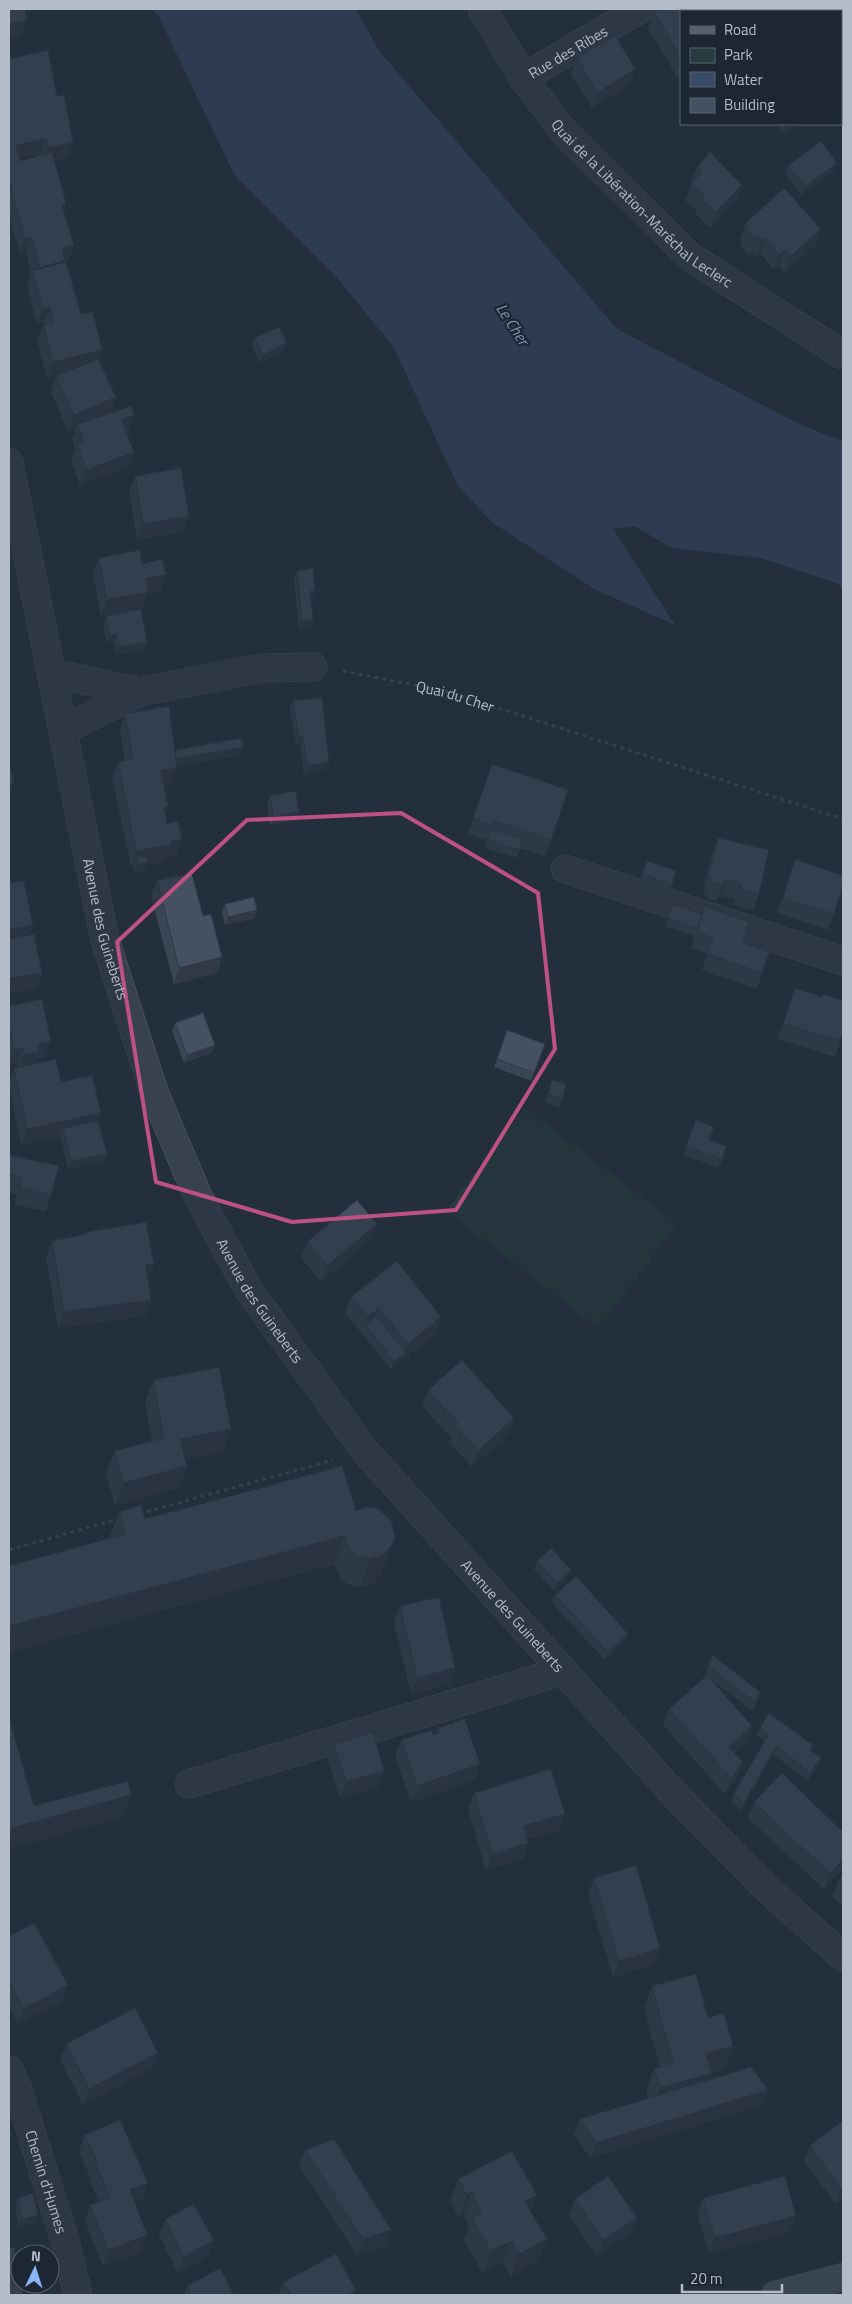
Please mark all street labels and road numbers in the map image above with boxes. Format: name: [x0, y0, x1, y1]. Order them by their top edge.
street label: Rue des Ribes: [524, 19, 612, 84]
street label: Quai de la Libération-Maréchal Leclerc: [546, 114, 737, 293]
street label: Quai du Cher: [414, 674, 497, 718]
street label: Avenue des Guineberts: [77, 856, 135, 1003]
street label: Avenue des Guineberts: [211, 1234, 309, 1368]
street label: Avenue des Guineberts: [456, 1554, 570, 1677]
street label: Chemin d'Humes: [20, 2127, 74, 2236]

